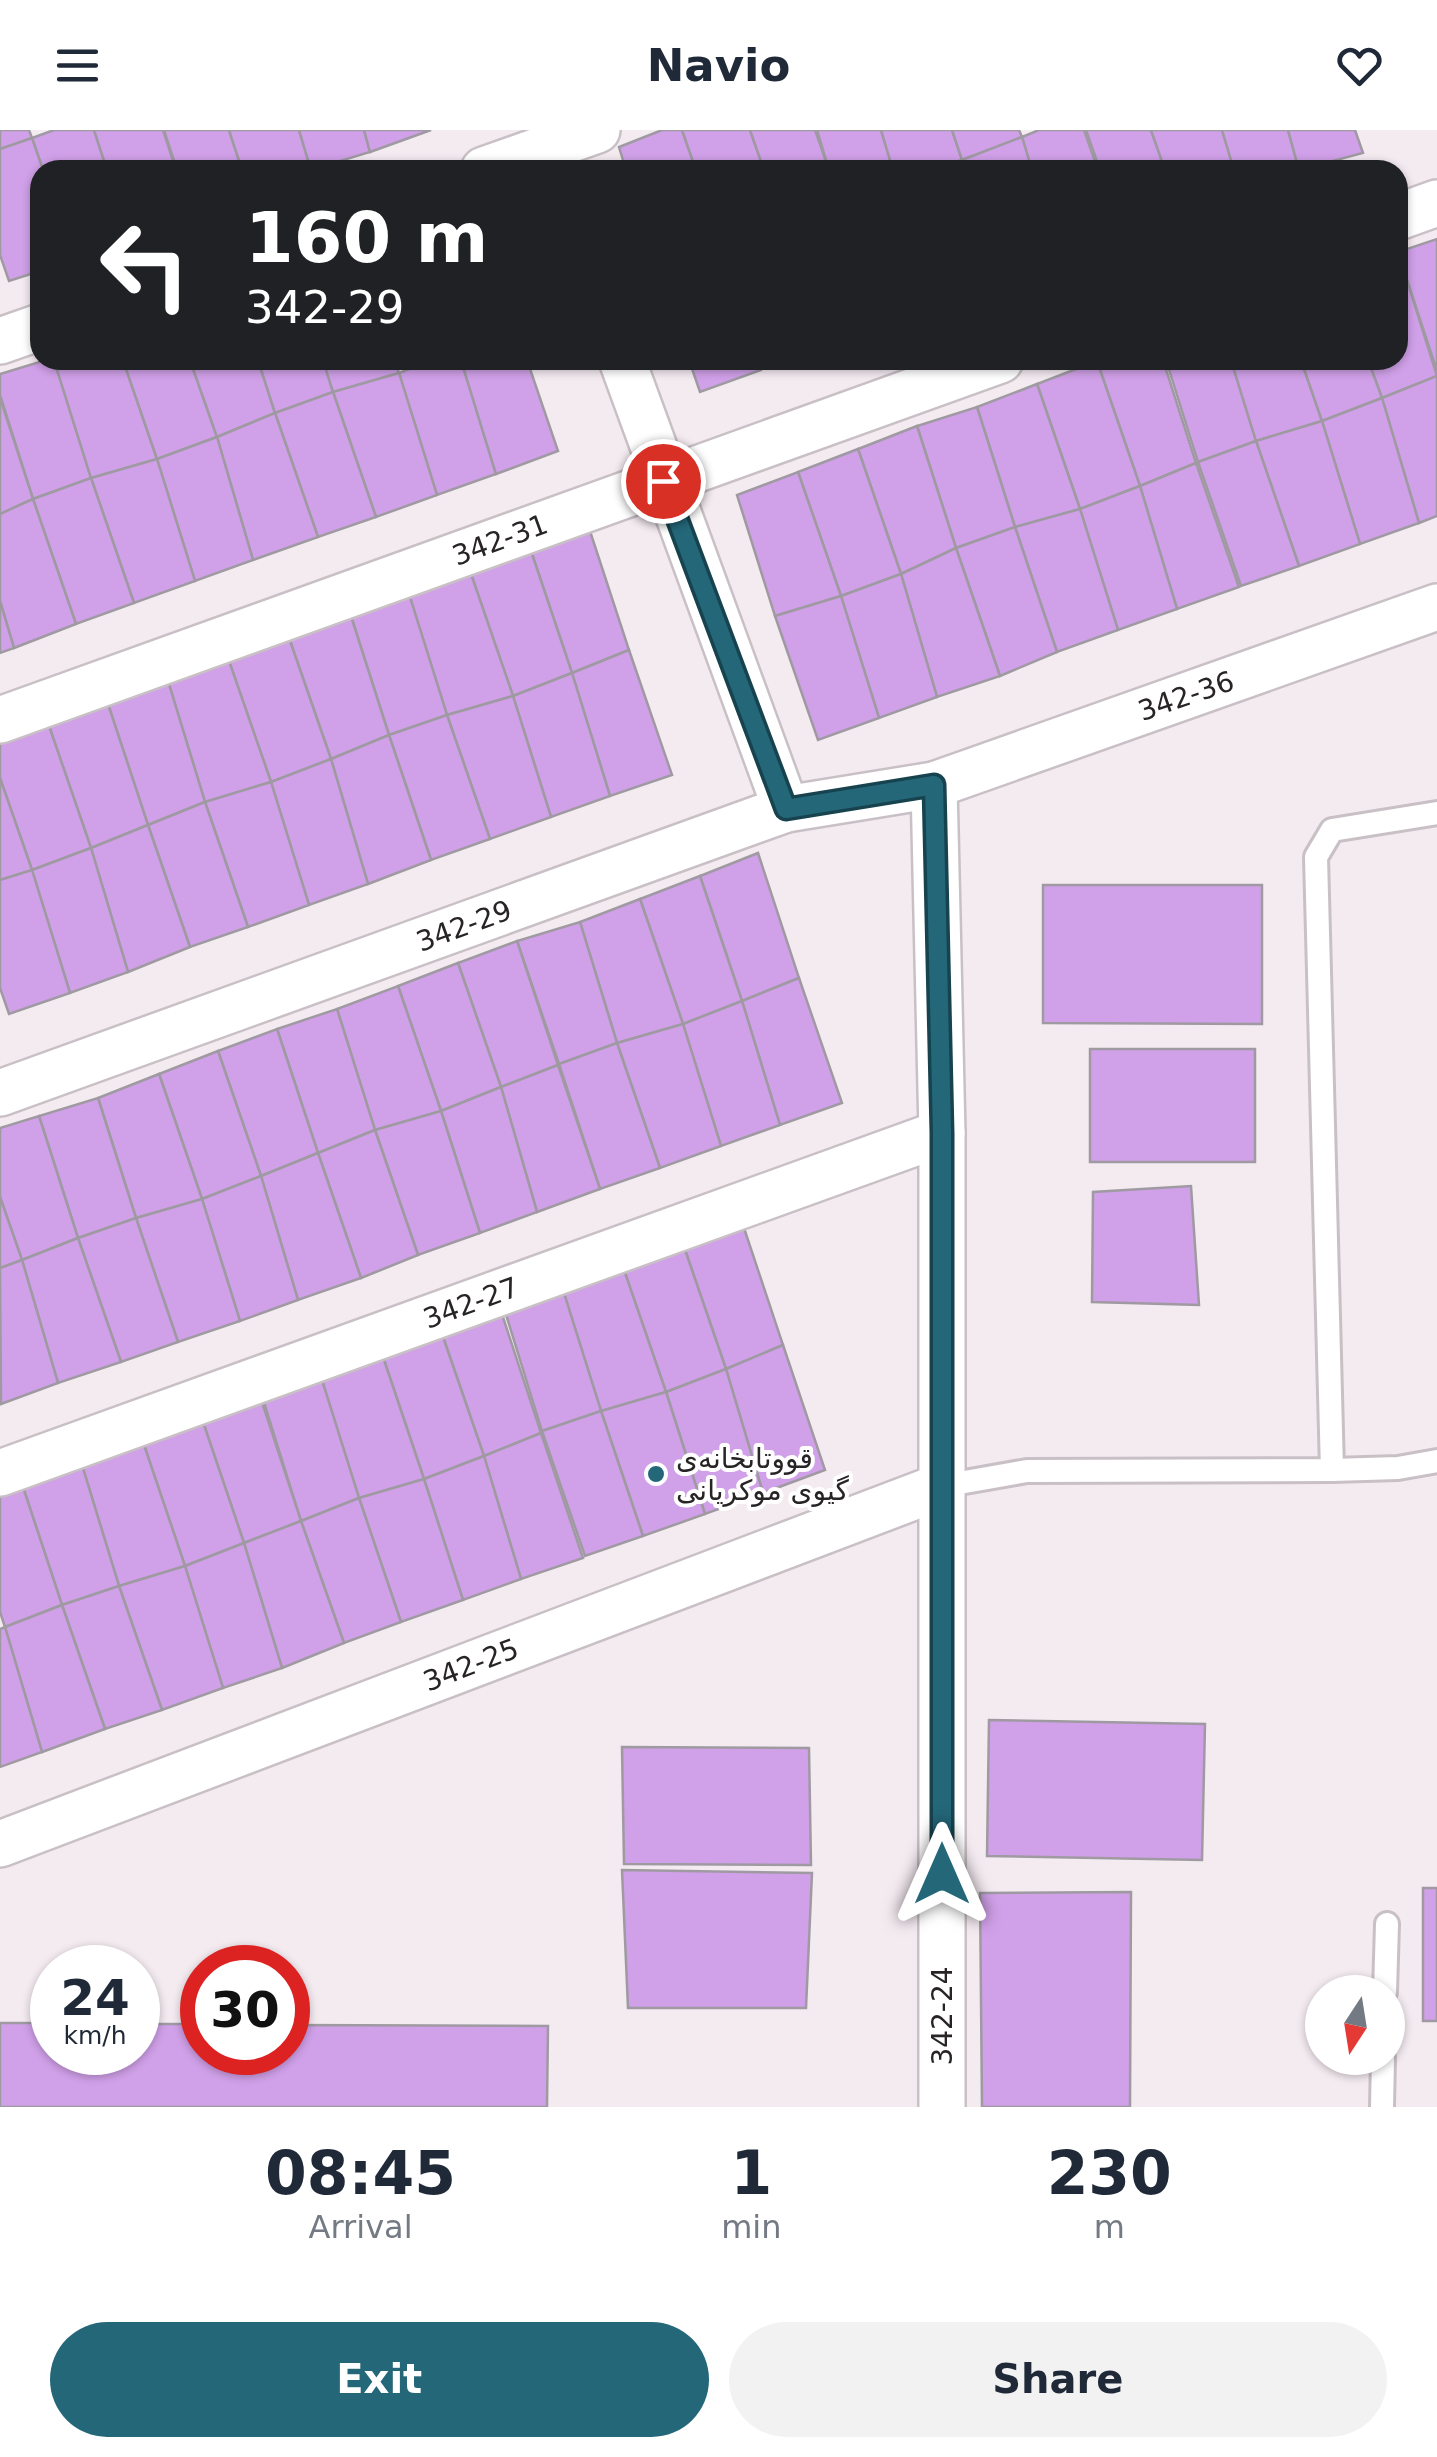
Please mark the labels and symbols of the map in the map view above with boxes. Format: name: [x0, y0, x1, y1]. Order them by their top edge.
pin: [621, 439, 706, 524]
street label: 342-31: [448, 508, 552, 572]
street label: 342-36: [1134, 664, 1238, 728]
street label: 342-29: [412, 894, 516, 958]
street label: 342-27: [419, 1271, 523, 1335]
place label: قووتابخانەی گيوی موكريانی: [676, 1442, 849, 1507]
marker: قووتابخانەی گيوی موكريانی: [645, 1463, 667, 1485]
street label: 342-25: [419, 1632, 523, 1698]
position arrow: [890, 1822, 994, 1926]
speed limit sign: 30: [180, 1945, 310, 2075]
street label: 342-24: [926, 1966, 959, 2066]
north arrow: [1305, 1975, 1405, 2075]

